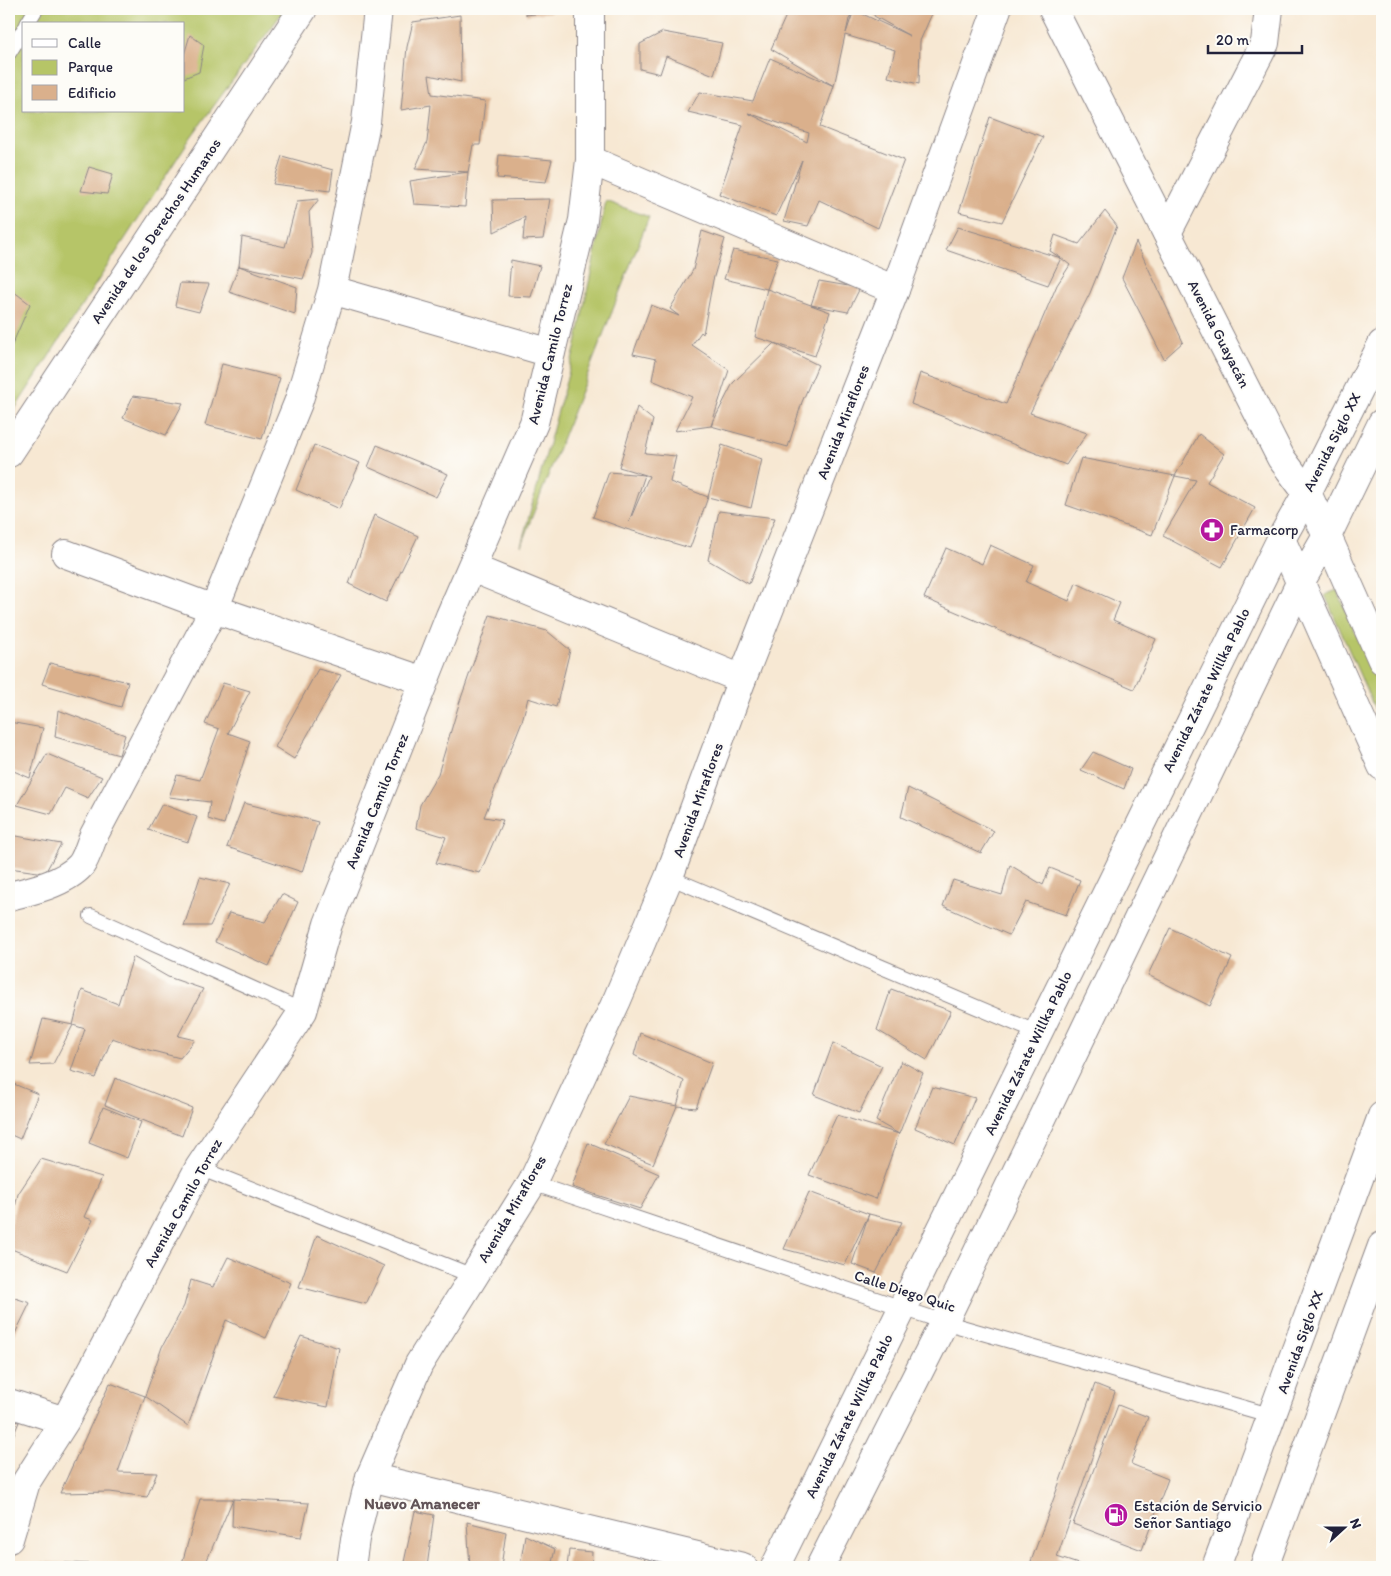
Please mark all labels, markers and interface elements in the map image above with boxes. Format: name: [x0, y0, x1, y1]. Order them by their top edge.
legend: [22, 22, 185, 112]
scale bar: [1208, 22, 1302, 54]
text: 20 m: [1216, 31, 1250, 49]
text: Calle: [68, 34, 101, 52]
text: Parque: [68, 58, 113, 76]
text: Edificio: [68, 84, 116, 102]
street label: Avenida de los Derechos Humanos: [87, 135, 225, 327]
street label: Avenida Guayacán: [1184, 277, 1254, 391]
street label: Avenida Camilo Torrez: [524, 282, 576, 426]
street label: Avenida Miraflores: [813, 362, 873, 482]
street label: Avenida Siglo XX: [1299, 389, 1365, 494]
pharmacy icon: Farmacorp: [1199, 517, 1225, 543]
place label: Farmacorp: [1230, 521, 1298, 539]
street label: Avenida Zárate Willka Pablo: [1158, 605, 1254, 775]
street label: Avenida Camilo Torrez: [342, 731, 412, 871]
street label: Avenida Miraflores: [669, 740, 727, 860]
street label: Avenida Zárate Willka Pablo: [980, 968, 1076, 1138]
street label: Avenida Camilo Torrez: [140, 1135, 226, 1270]
street label: Avenida Miraflores: [474, 1152, 550, 1266]
street label: Calle Diego Quic: [852, 1266, 958, 1316]
street label: Avenida Siglo XX: [1273, 1288, 1327, 1396]
street label: Avenida Zárate Willka Pablo: [801, 1331, 897, 1501]
district label: Nuevo Amanecer: [364, 1494, 481, 1513]
place label: Estación de Servicio Señor Santiago: [1134, 1497, 1262, 1532]
fuel station icon: Estación de Servicio Señor Santiago: [1103, 1502, 1129, 1528]
north arrow: [1318, 1504, 1368, 1554]
text: N: [1346, 1516, 1365, 1531]

